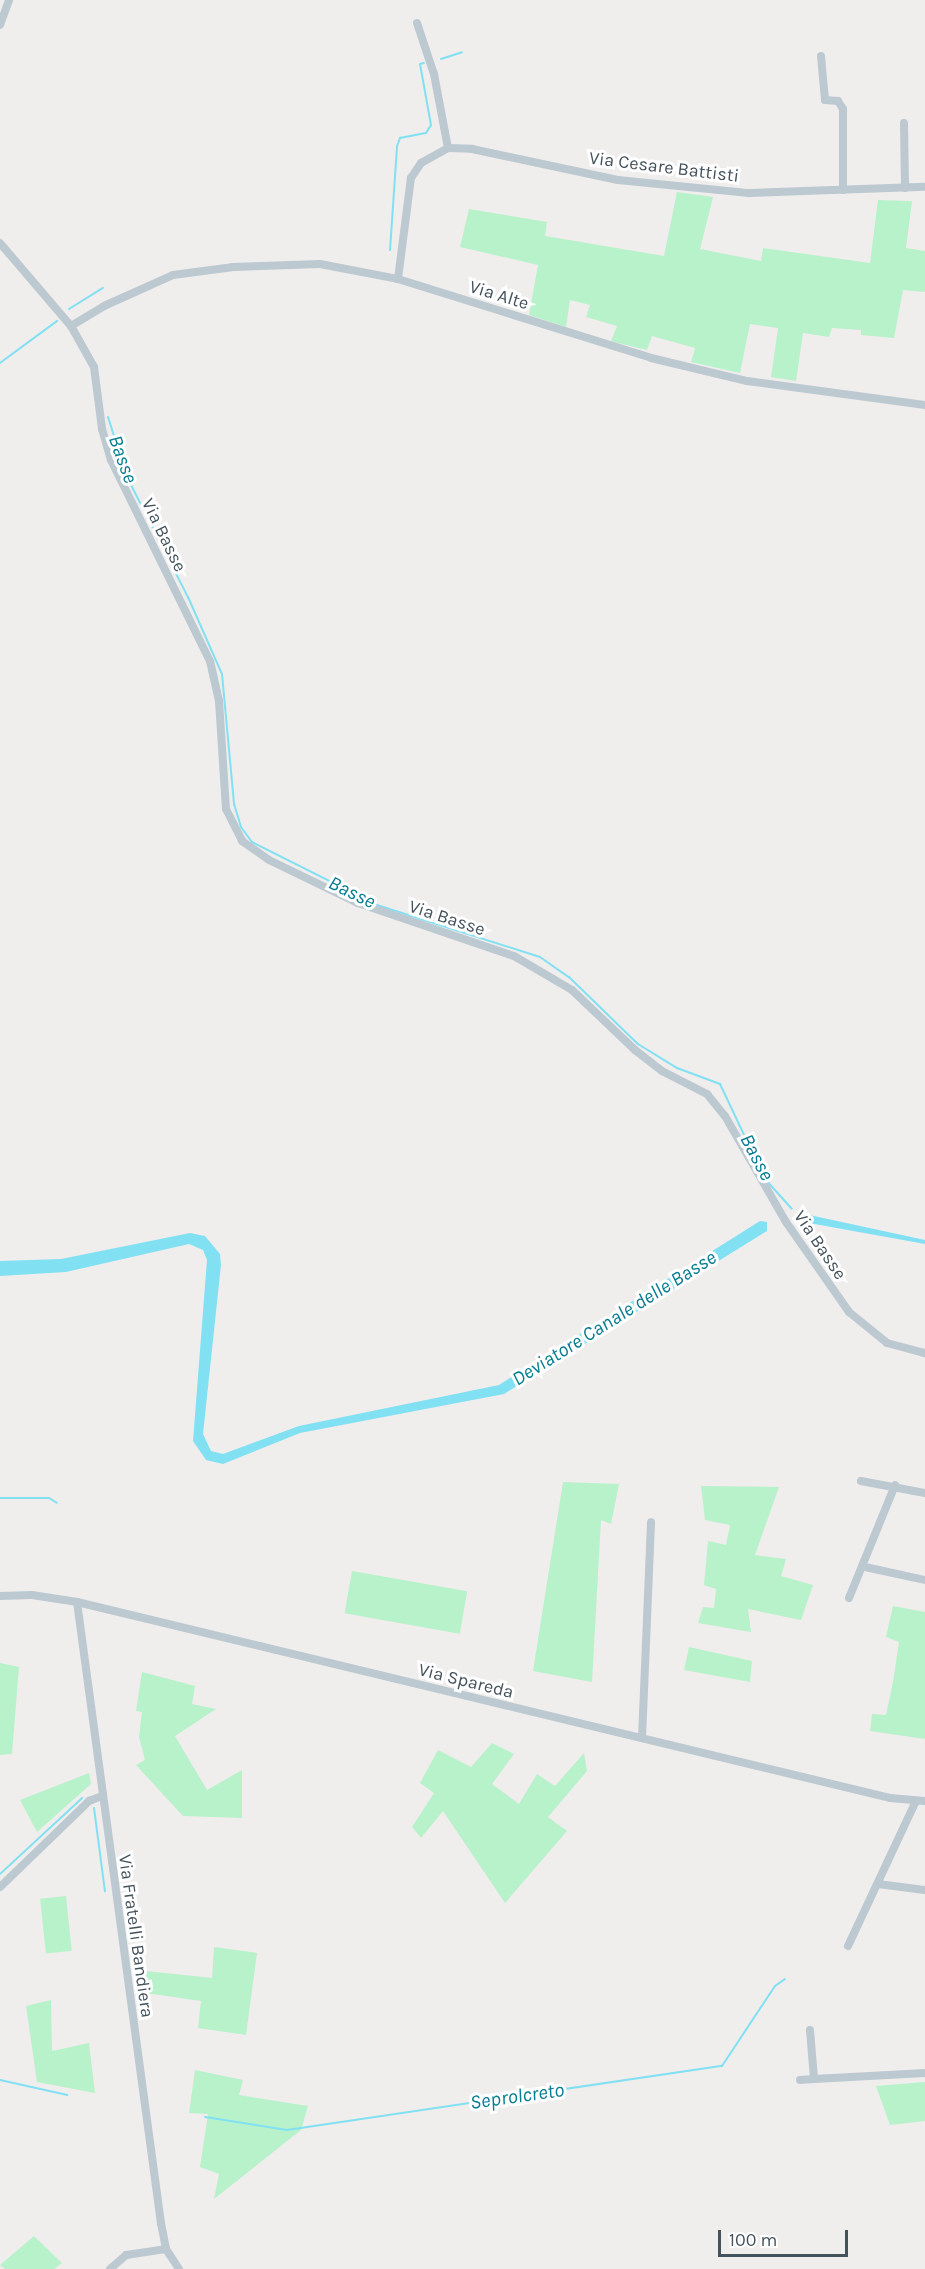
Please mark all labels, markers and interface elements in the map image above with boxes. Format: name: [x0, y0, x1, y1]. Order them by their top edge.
street label: Via Cesare Battisti: [588, 147, 740, 187]
street label: Via Alte: [467, 276, 531, 314]
water label: Basse: [103, 432, 143, 486]
street label: Via Basse: [137, 495, 191, 575]
water label: Basse: [325, 870, 379, 914]
street label: Via Basse: [406, 896, 488, 940]
water label: Basse: [735, 1130, 779, 1184]
street label: Via Basse: [789, 1206, 851, 1284]
water label: Deviatore Canale delle Basse: [507, 1245, 721, 1391]
street label: Via Spareda: [416, 1659, 516, 1703]
street label: Via Fratelli Bandiera: [114, 1853, 158, 2019]
water label: Seprolcreto: [469, 2078, 565, 2114]
scale bar: [721, 2218, 852, 2256]
text: 100 m: [729, 2229, 777, 2251]

